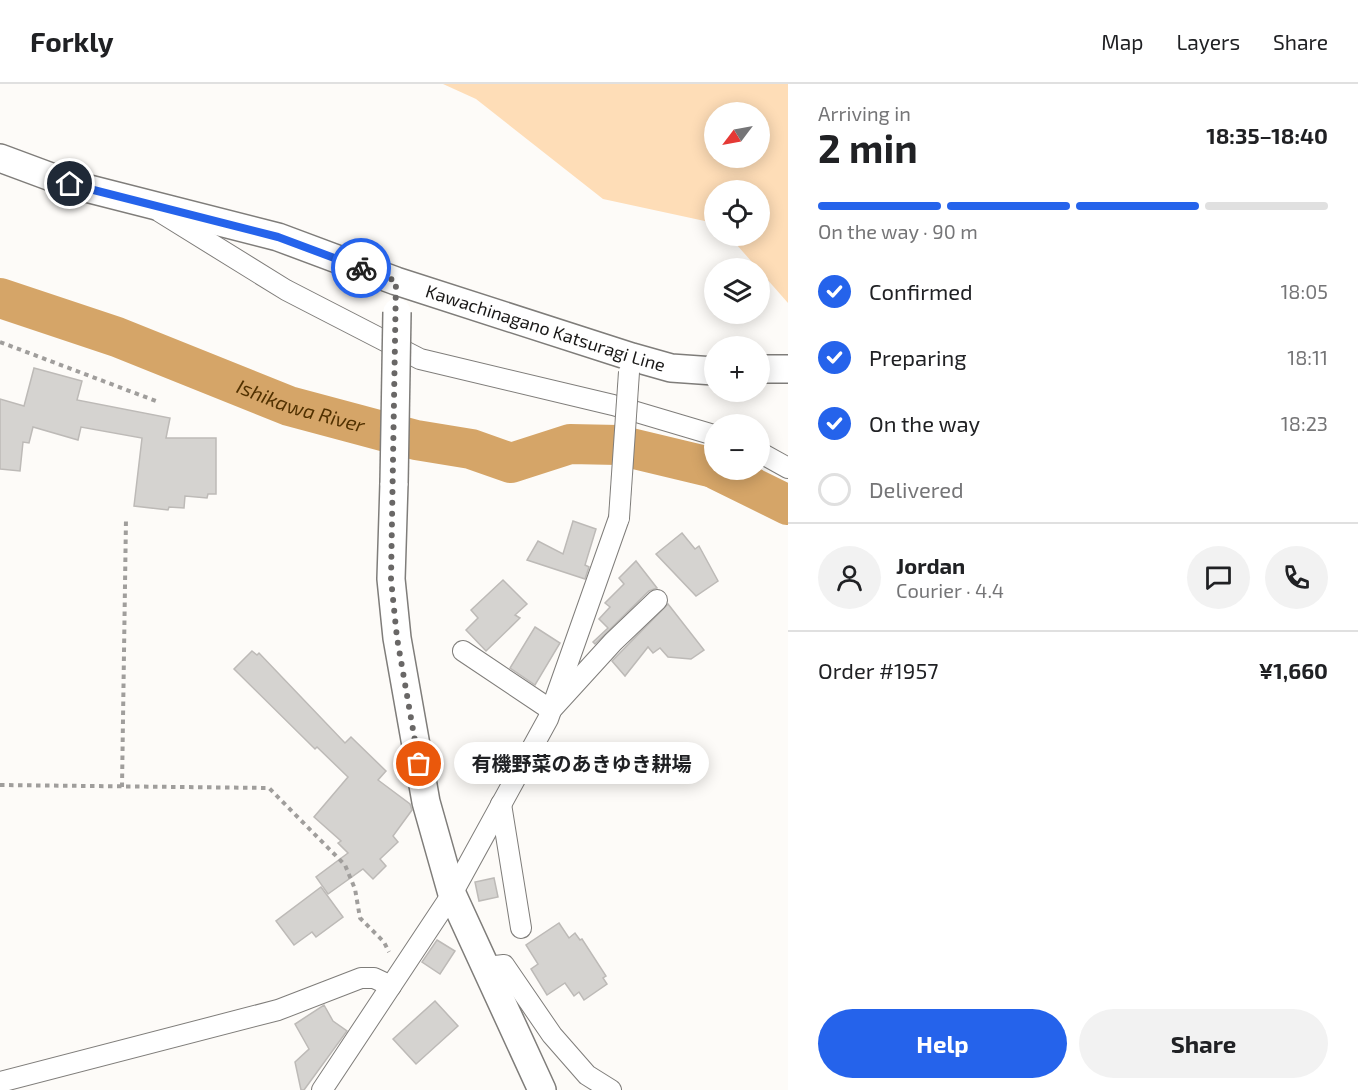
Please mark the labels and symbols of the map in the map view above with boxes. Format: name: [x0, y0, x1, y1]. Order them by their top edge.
north arrow: [704, 102, 770, 168]
pin: [44, 158, 95, 209]
courier: [331, 238, 391, 298]
street label: Kawachinagano Katsuragi Line: [423, 279, 668, 376]
water label: Ishikawa River: [234, 373, 369, 437]
pin: [393, 738, 444, 789]
callout: 有機野菜のあきゆき耕場: [455, 743, 710, 785]

